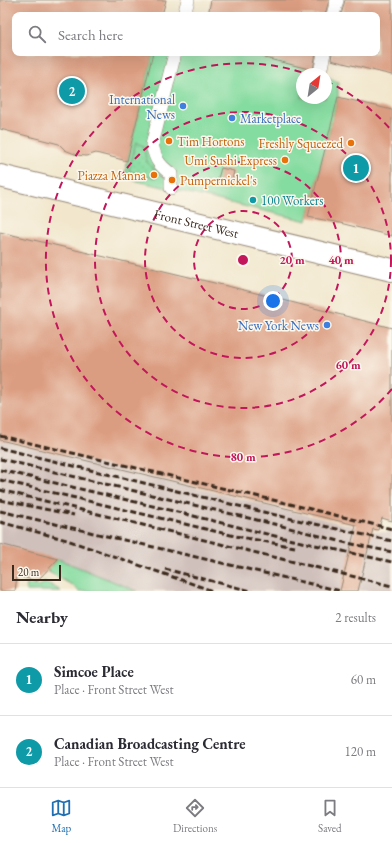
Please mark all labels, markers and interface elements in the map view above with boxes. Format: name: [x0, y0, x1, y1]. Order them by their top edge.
search box: [12, 12, 380, 56]
icon: search: [26, 23, 48, 45]
text: Search here: [58, 25, 123, 44]
north arrow: [296, 68, 332, 104]
pin: 2: [59, 76, 85, 106]
place label: International News: [109, 91, 175, 123]
marker: International News: [178, 101, 188, 111]
place label: Marketplace: [240, 110, 301, 127]
marker: Marketplace: [227, 113, 237, 123]
place label: Tim Hortons: [177, 133, 245, 150]
place label: Freshly Squeezed: [259, 135, 343, 152]
marker: Tim Hortons: [164, 136, 174, 146]
marker: Freshly Squeezed: [346, 138, 356, 148]
place label: Umi Sushi Express: [184, 152, 277, 169]
pin: 1: [343, 153, 369, 183]
marker: Umi Sushi Express: [280, 155, 290, 165]
place label: Piazza Manna: [78, 167, 147, 184]
marker: Piazza Manna: [149, 170, 159, 180]
place label: Pumpernickel's: [180, 172, 257, 189]
marker: Pumpernickel's: [167, 175, 177, 185]
place label: 100 Workers: [261, 192, 323, 209]
marker: 100 Workers: [248, 195, 258, 205]
street label: Front Street West: [153, 205, 240, 241]
text: 20 m: [279, 252, 305, 268]
text: 40 m: [328, 252, 354, 268]
centre of rings: [236, 253, 250, 267]
your location: [263, 291, 283, 311]
place label: New York News: [238, 317, 319, 334]
marker: New York News: [322, 320, 332, 330]
text: 60 m: [335, 357, 361, 373]
text: 80 m: [230, 449, 256, 465]
scale bar: [12, 563, 61, 582]
text: 20 m: [18, 565, 39, 579]
text: Nearby: [16, 606, 68, 628]
text: 2 results: [335, 609, 376, 626]
text: Simcoe Place: [54, 662, 134, 681]
text: 1: [26, 671, 32, 688]
text: 60 m: [351, 671, 376, 688]
text: Place · Front Street West: [54, 681, 173, 698]
text: Canadian Broadcasting Centre: [54, 734, 246, 753]
text: 2: [26, 743, 32, 760]
text: 120 m: [345, 743, 376, 760]
text: Place · Front Street West: [54, 753, 173, 770]
tab: Map: [50, 797, 72, 835]
tab: Directions: [173, 797, 217, 835]
tab: Saved: [318, 797, 342, 835]

